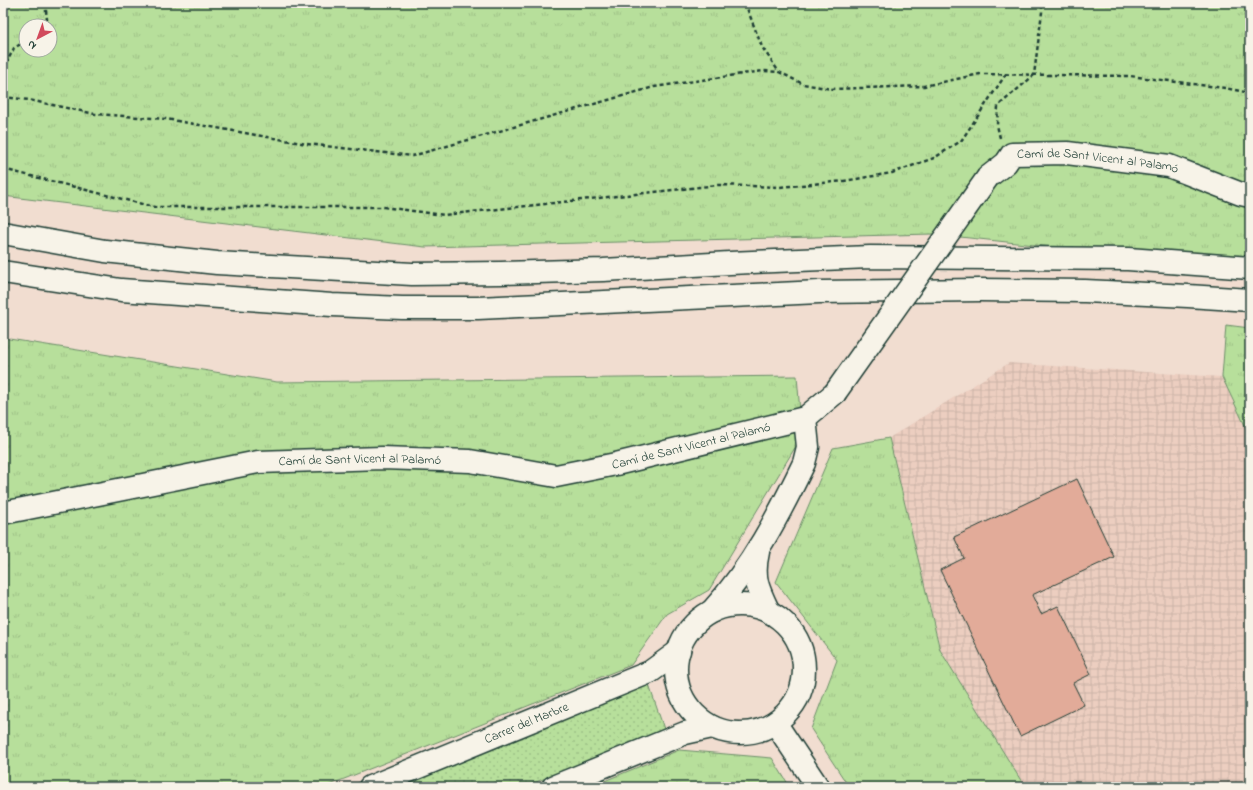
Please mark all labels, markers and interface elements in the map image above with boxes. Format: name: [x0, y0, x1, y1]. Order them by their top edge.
north arrow: [18, 18, 58, 58]
text: N: [24, 36, 40, 53]
street label: Camí de Sant Vicent al Palamó: [1017, 143, 1182, 179]
street label: Camí de Sant Vicent al Palamó: [610, 417, 773, 474]
street label: Camí de Sant Vicent al Palamó: [278, 448, 442, 471]
street label: Carrer del Marbre: [481, 697, 572, 749]

